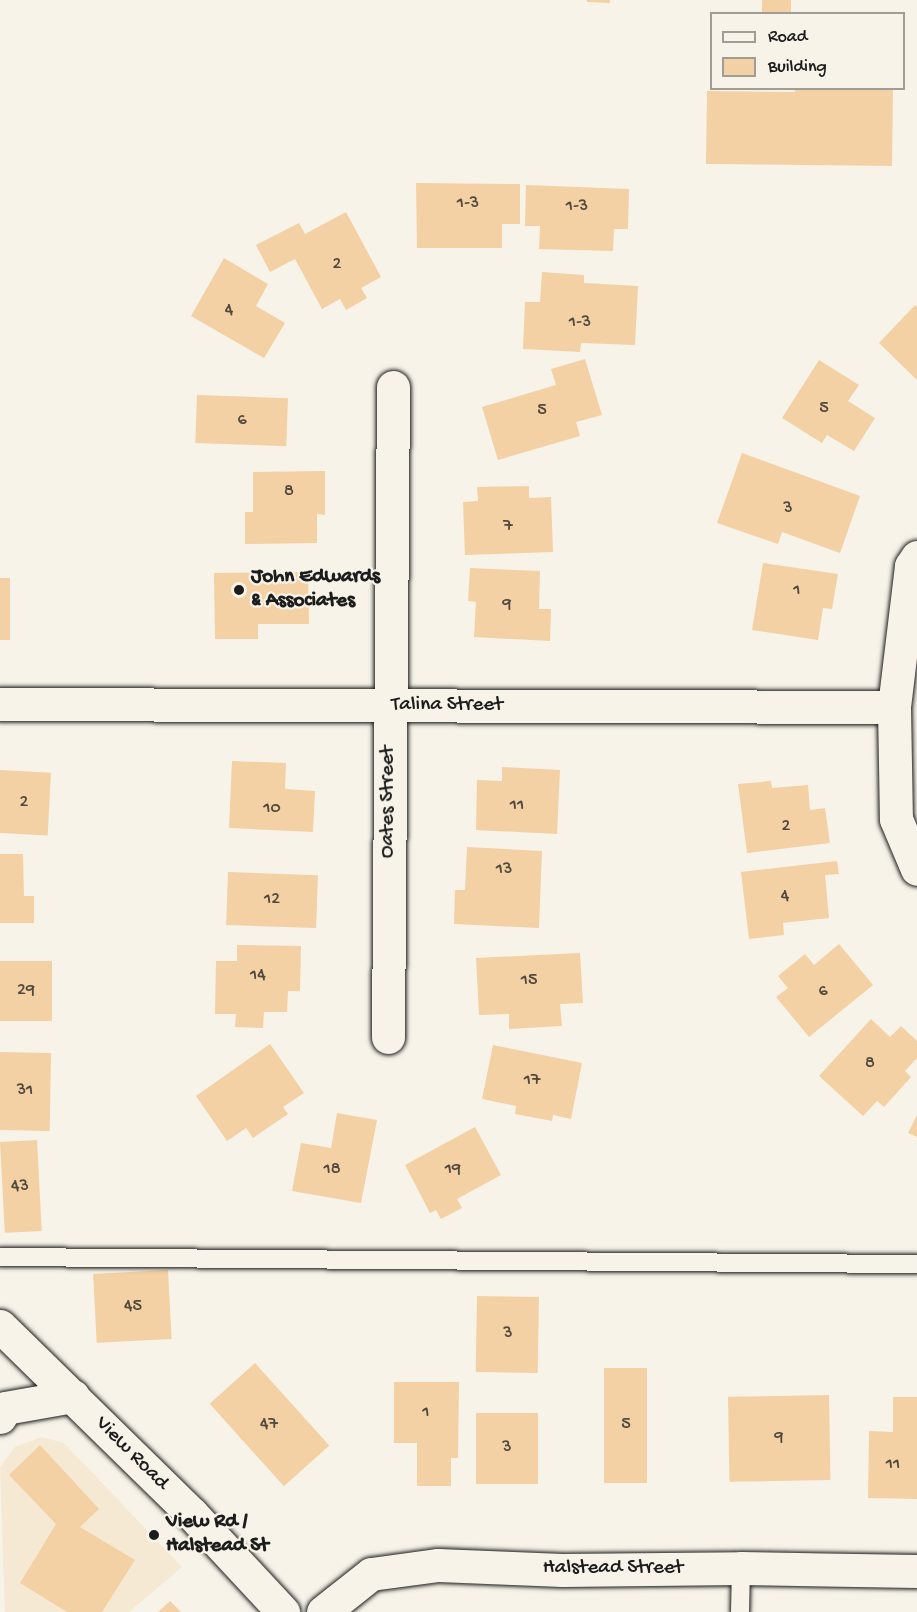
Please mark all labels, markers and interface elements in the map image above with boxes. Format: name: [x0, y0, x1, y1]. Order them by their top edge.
legend: [710, 12, 905, 90]
text: Road: [768, 27, 807, 48]
text: Building: [768, 57, 827, 78]
house number: 1-3: [457, 193, 479, 215]
house number: 1-3: [566, 196, 588, 218]
house number: 2: [333, 254, 341, 276]
house number: 4: [225, 300, 233, 322]
house number: 1-3: [569, 312, 591, 334]
house number: 5: [819, 398, 829, 420]
house number: 5: [537, 400, 547, 422]
house number: 6: [237, 410, 247, 432]
house number: 8: [284, 481, 294, 503]
house number: 3: [783, 498, 793, 520]
house number: 7: [503, 516, 513, 538]
place label: John Edwards & Associates: [251, 565, 380, 615]
house number: 1: [793, 580, 801, 602]
marker: John Edwards & Associates: [232, 583, 246, 597]
house number: 9: [502, 594, 512, 616]
street label: Talina Street: [391, 693, 503, 719]
street label: Oates Street: [376, 746, 402, 858]
house number: 2: [20, 792, 28, 814]
house number: 11: [510, 795, 524, 817]
house number: 10: [263, 798, 281, 820]
house number: 2: [782, 816, 790, 838]
house number: 13: [496, 859, 512, 881]
house number: 4: [781, 886, 789, 908]
house number: 12: [264, 889, 280, 911]
house number: 14: [250, 965, 266, 987]
house number: 15: [521, 970, 537, 992]
house number: 29: [17, 980, 35, 1002]
house number: 6: [818, 981, 828, 1003]
house number: 8: [865, 1053, 875, 1075]
house number: 17: [524, 1070, 540, 1092]
house number: 31: [17, 1080, 33, 1102]
house number: 18: [323, 1159, 341, 1181]
house number: 19: [445, 1159, 461, 1181]
house number: 43: [11, 1176, 29, 1198]
house number: 45: [124, 1296, 142, 1318]
house number: 3: [503, 1323, 513, 1345]
house number: 1: [422, 1402, 430, 1424]
street label: View Road: [89, 1412, 173, 1496]
house number: 47: [260, 1414, 278, 1436]
house number: 5: [621, 1414, 631, 1436]
house number: 9: [774, 1427, 784, 1449]
house number: 3: [502, 1437, 512, 1459]
house number: 11: [886, 1454, 900, 1476]
place label: View Rd / Halstead St: [166, 1510, 269, 1560]
marker: View Rd / Halstead St: [147, 1528, 161, 1542]
street label: Halstead Street: [543, 1556, 683, 1582]

